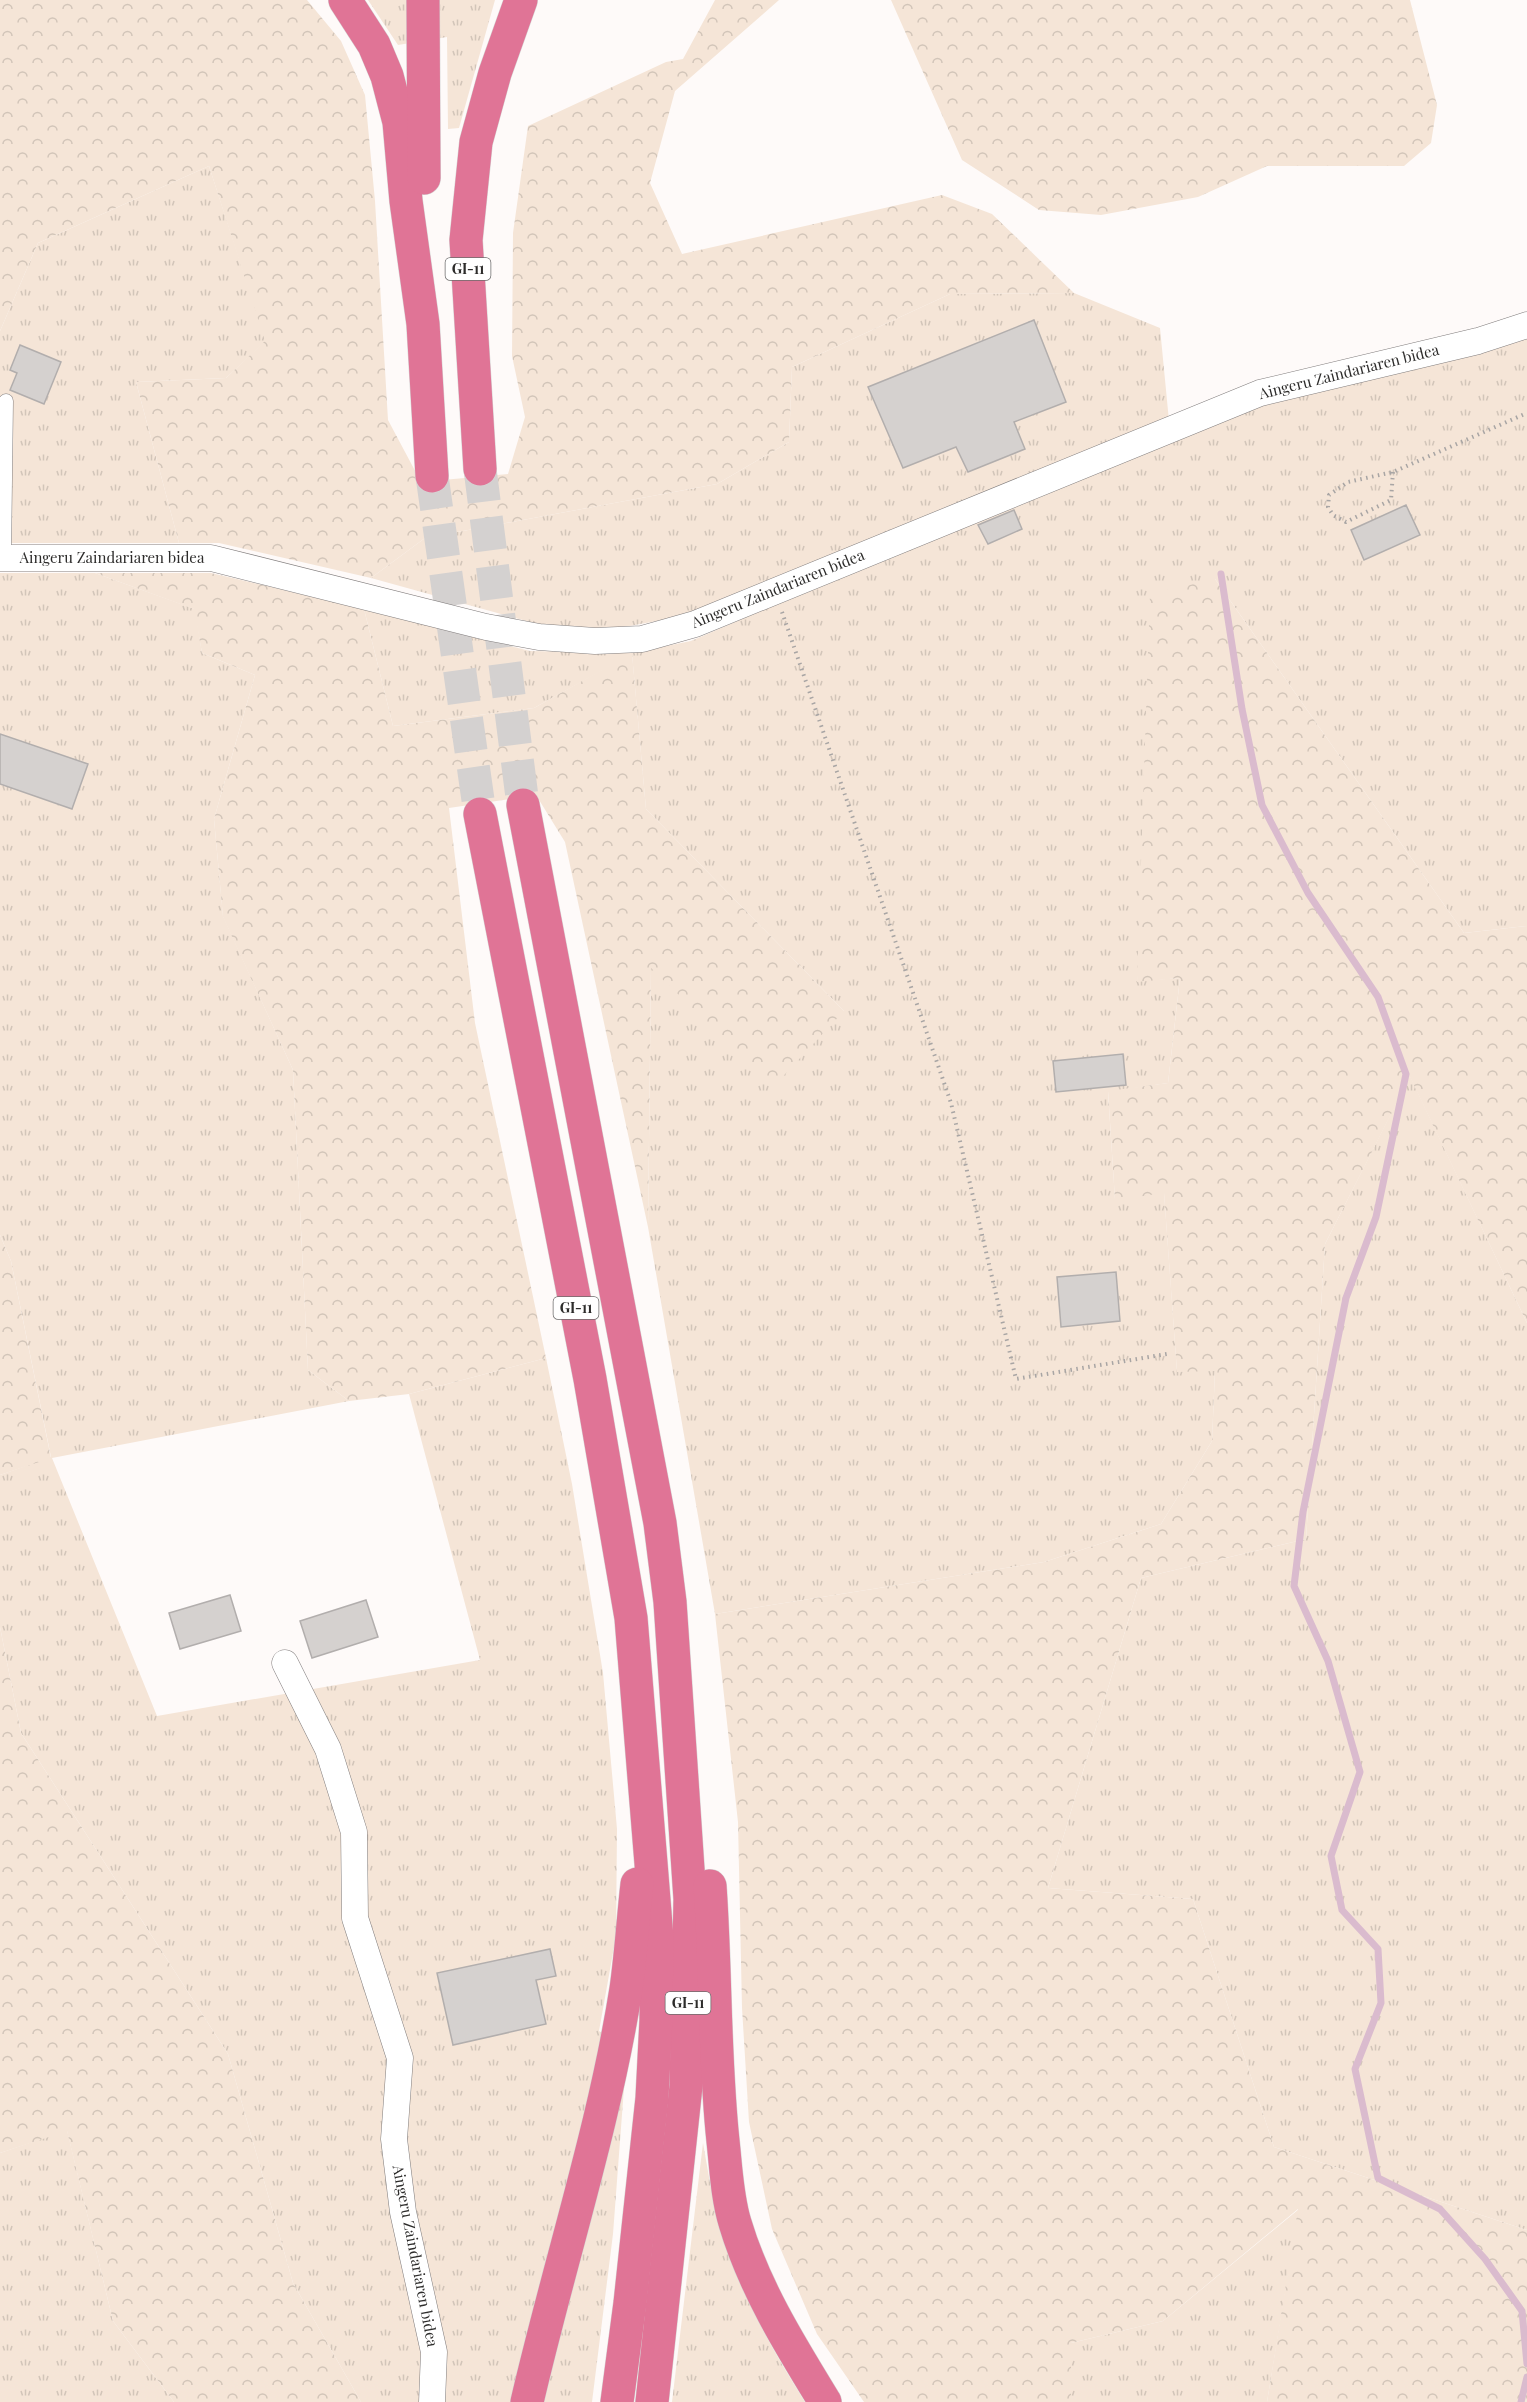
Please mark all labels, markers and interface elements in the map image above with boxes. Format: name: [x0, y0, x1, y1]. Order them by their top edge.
road number: GI-11: [446, 258, 490, 280]
street label: Aingeru Zaindariaren bidea: [1256, 339, 1441, 403]
street label: Aingeru Zaindariaren bidea: [687, 544, 868, 632]
street label: Aingeru Zaindariaren bidea: [19, 547, 205, 567]
road number: GI-11: [554, 1297, 598, 1319]
road number: GI-11: [666, 1992, 710, 2014]
street label: Aingeru Zaindariaren bidea: [388, 2162, 444, 2349]

